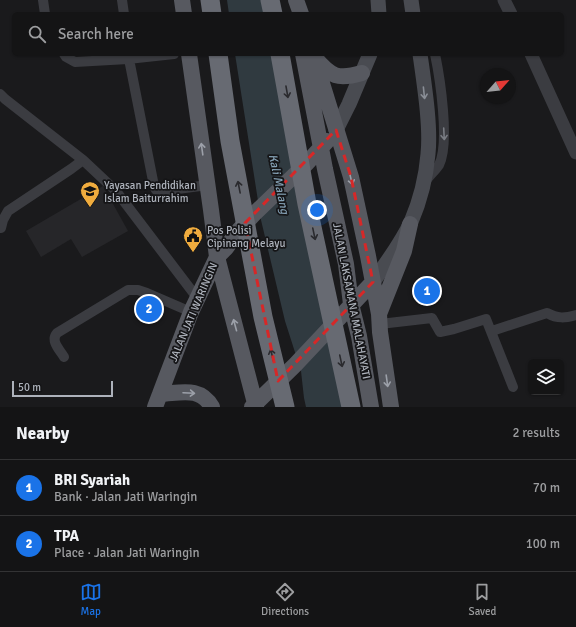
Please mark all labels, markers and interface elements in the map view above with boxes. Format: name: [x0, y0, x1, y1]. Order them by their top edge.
search box: [12, 12, 564, 56]
icon: search: [26, 23, 48, 45]
text: Search here: [58, 25, 134, 43]
north arrow: [480, 68, 516, 104]
one-way arrow: [283, 85, 291, 98]
one-way arrow: [421, 86, 428, 99]
one-way arrow: [440, 127, 448, 140]
one-way arrow: [198, 143, 206, 156]
water label: Kali Malang: [265, 153, 293, 217]
one-way arrow: [348, 172, 356, 185]
place label: Yayasan Pendidikan Islam Baiturrahim: [104, 179, 196, 205]
school or university icon: Yayasan Pendidikan Islam Baiturrahim: [79, 180, 101, 208]
one-way arrow: [234, 181, 242, 194]
your location: [307, 200, 327, 220]
street label: JALAN LAKSAMANA MALAHAYATI: [330, 222, 373, 380]
place label: Pos Polisi Cipinang Melayu: [207, 224, 285, 250]
public building icon: Pos Polisi Cipinang Melayu: [182, 225, 204, 253]
one-way arrow: [310, 227, 318, 240]
street label: JALAN JATI WARINGIN: [167, 261, 220, 364]
pin: 1: [414, 276, 440, 306]
pin: 2: [136, 294, 162, 324]
one-way arrow: [230, 319, 238, 332]
one-way arrow: [268, 349, 276, 362]
one-way arrow: [338, 354, 346, 367]
map controls: [528, 359, 564, 395]
button: layers: [528, 359, 564, 395]
one-way arrow: [383, 374, 391, 387]
scale bar: [12, 379, 113, 398]
text: 50 m: [18, 381, 41, 394]
one-way arrow: [182, 389, 195, 396]
text: Nearby: [16, 423, 69, 444]
text: 2 results: [512, 425, 560, 441]
text: BRI Syariah: [54, 471, 130, 489]
text: 1: [25, 480, 33, 496]
text: 70 m: [533, 480, 560, 496]
text: Bank · Jalan Jati Waringin: [54, 489, 197, 505]
text: TPA: [54, 527, 79, 545]
text: 2: [25, 536, 33, 552]
text: 100 m: [526, 536, 560, 552]
text: Place · Jalan Jati Waringin: [54, 545, 200, 561]
tab: Map: [80, 581, 102, 618]
tab: Directions: [261, 581, 309, 618]
tab: Saved: [469, 581, 496, 618]

